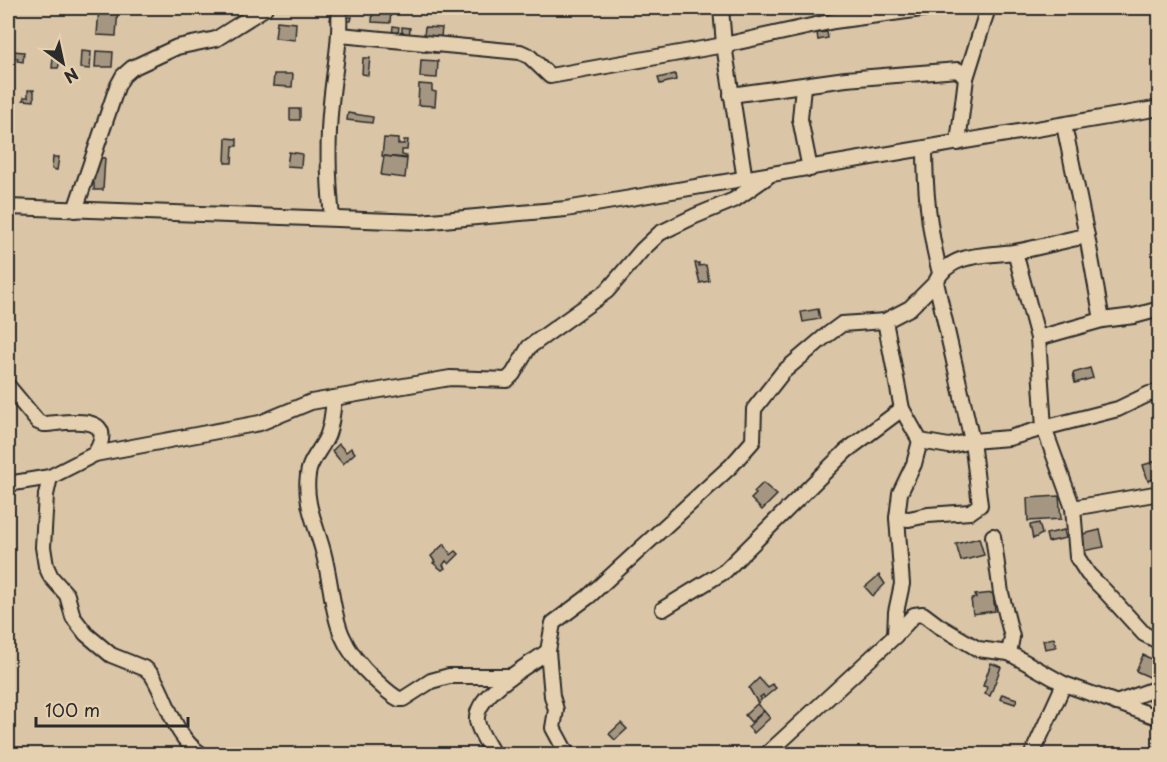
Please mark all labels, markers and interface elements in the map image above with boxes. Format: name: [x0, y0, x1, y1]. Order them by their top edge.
north arrow: [33, 33, 93, 93]
text: N: [60, 63, 84, 90]
scale bar: [36, 690, 188, 728]
text: 100 m: [45, 696, 100, 723]

